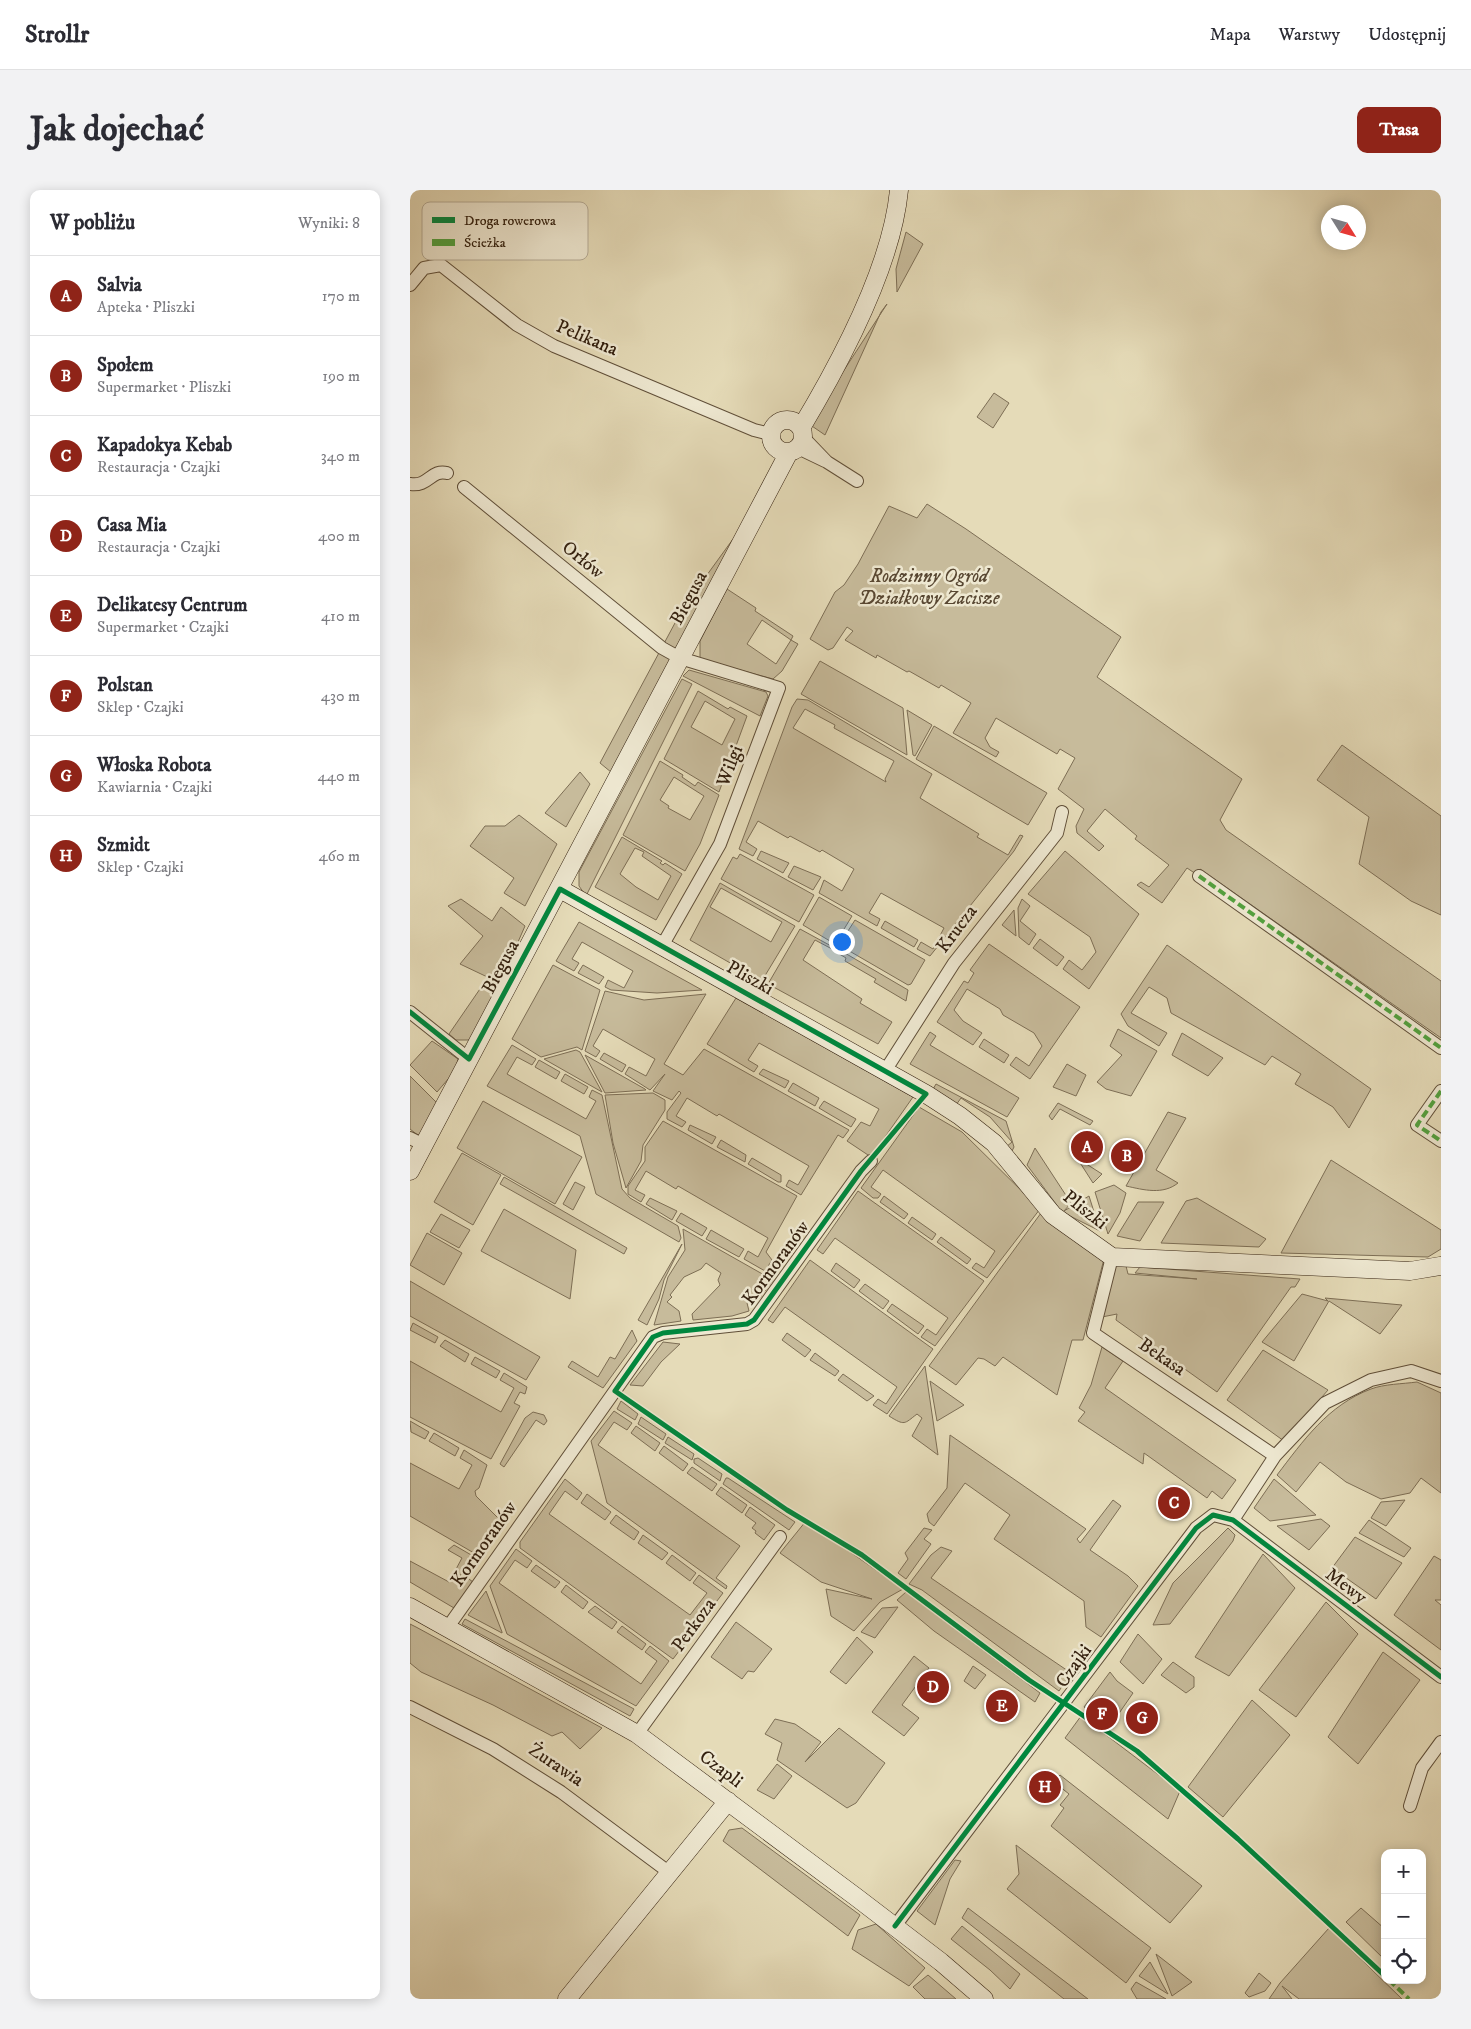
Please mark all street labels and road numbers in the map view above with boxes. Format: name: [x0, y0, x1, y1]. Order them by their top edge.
street label: Pelikana: [553, 315, 621, 361]
street label: Orłów: [557, 536, 609, 584]
street label: Biegusa: [665, 567, 713, 629]
street label: Wilgi: [711, 742, 748, 791]
street label: Krucza: [932, 900, 982, 958]
street label: Biegusa: [477, 936, 525, 998]
street label: Pliszki: [722, 956, 778, 1000]
street label: Pliszki: [1058, 1185, 1112, 1235]
street label: Kormoranów: [738, 1216, 814, 1310]
street label: Bekasa: [1134, 1333, 1190, 1381]
street label: Kormoranów: [446, 1497, 522, 1591]
street label: Mewy: [1321, 1563, 1372, 1610]
street label: Perkoza: [667, 1594, 721, 1656]
street label: Czajki: [1051, 1640, 1097, 1692]
street label: Żurawia: [524, 1737, 589, 1792]
street label: Czapli: [695, 1745, 748, 1793]

